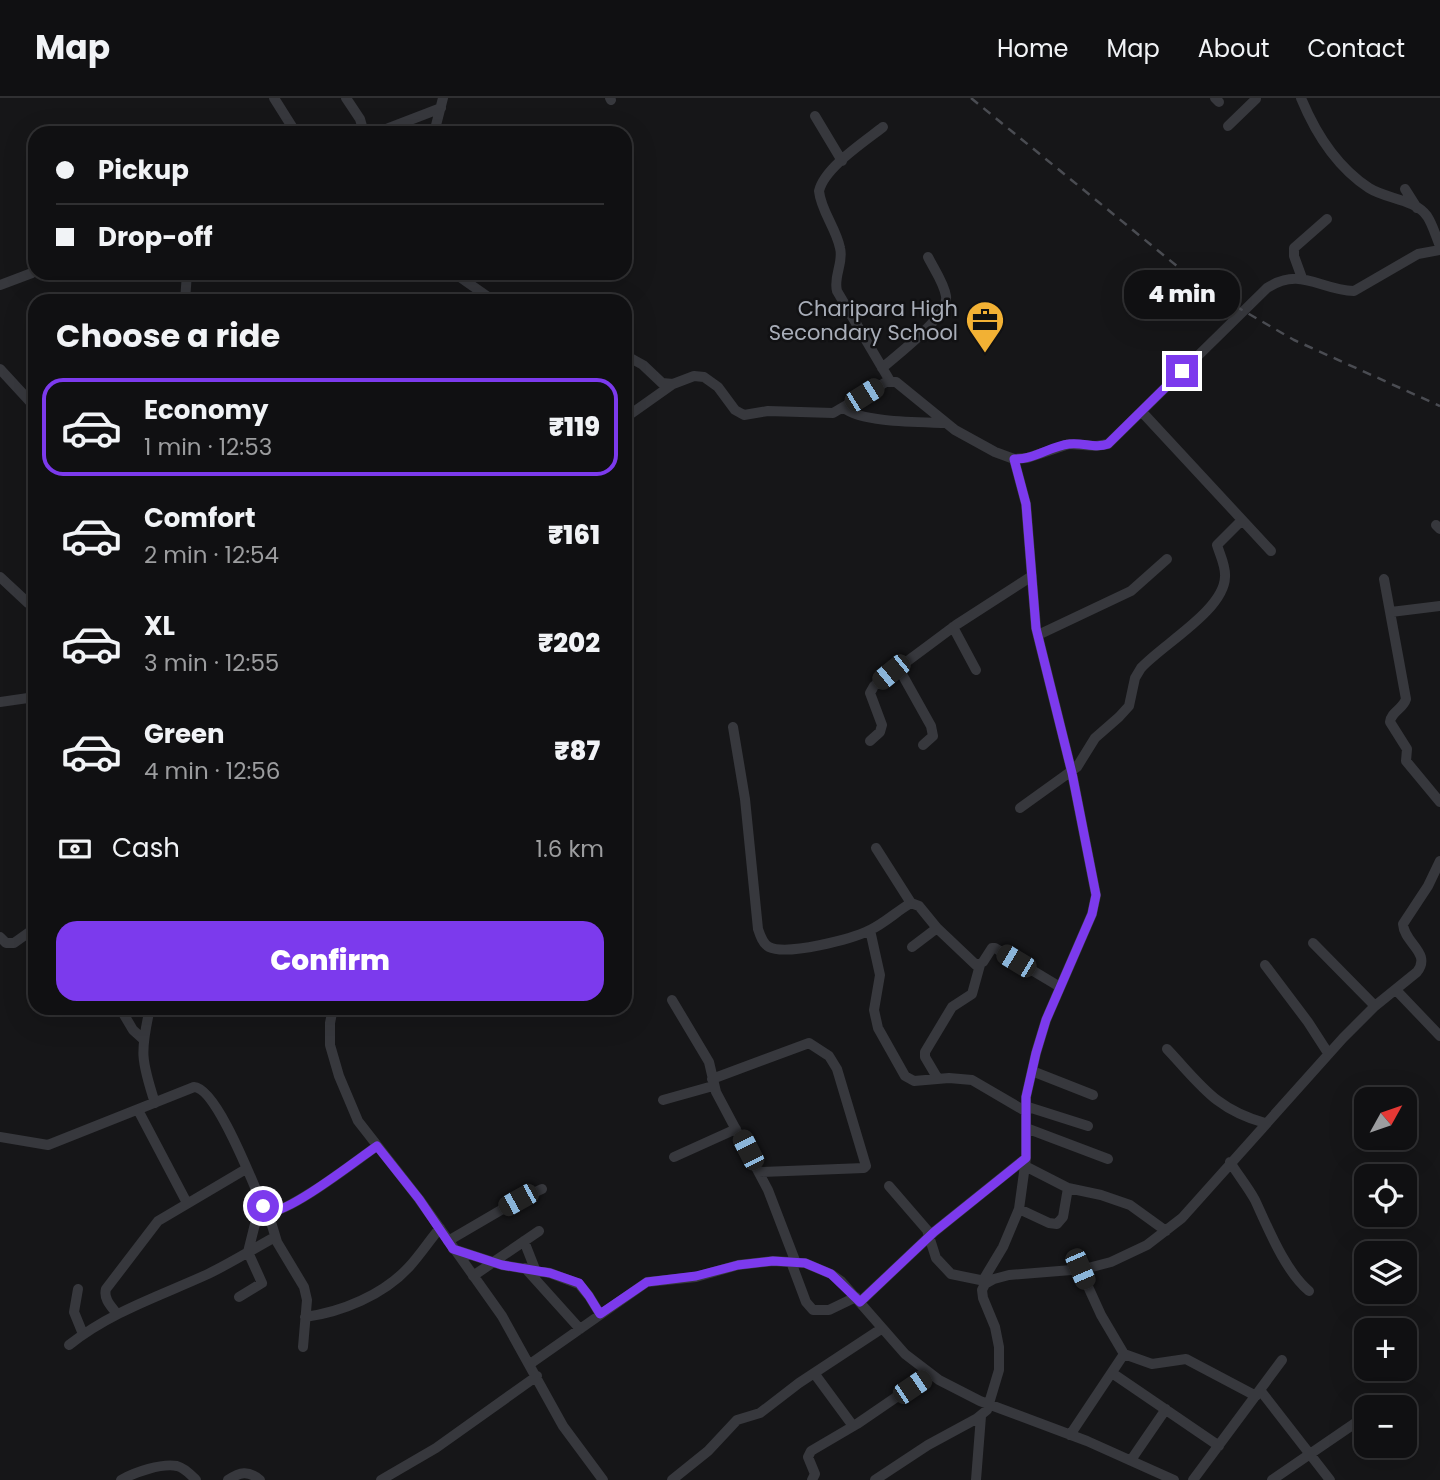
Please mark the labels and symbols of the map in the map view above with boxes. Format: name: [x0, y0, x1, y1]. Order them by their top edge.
callout: 4 min: [1124, 270, 1240, 318]
place label: Charipara High Secondary School: [769, 294, 958, 347]
office icon: Charipara High Secondary School: [964, 299, 1006, 354]
route end: [1166, 355, 1198, 387]
car: [841, 375, 888, 415]
car: [869, 651, 914, 693]
car: [993, 941, 1040, 981]
north arrow: [1354, 1087, 1418, 1150]
car: [730, 1127, 767, 1173]
car: [495, 1181, 542, 1219]
route start: [247, 1190, 279, 1222]
car: [1063, 1246, 1098, 1292]
car: [889, 1367, 936, 1407]

